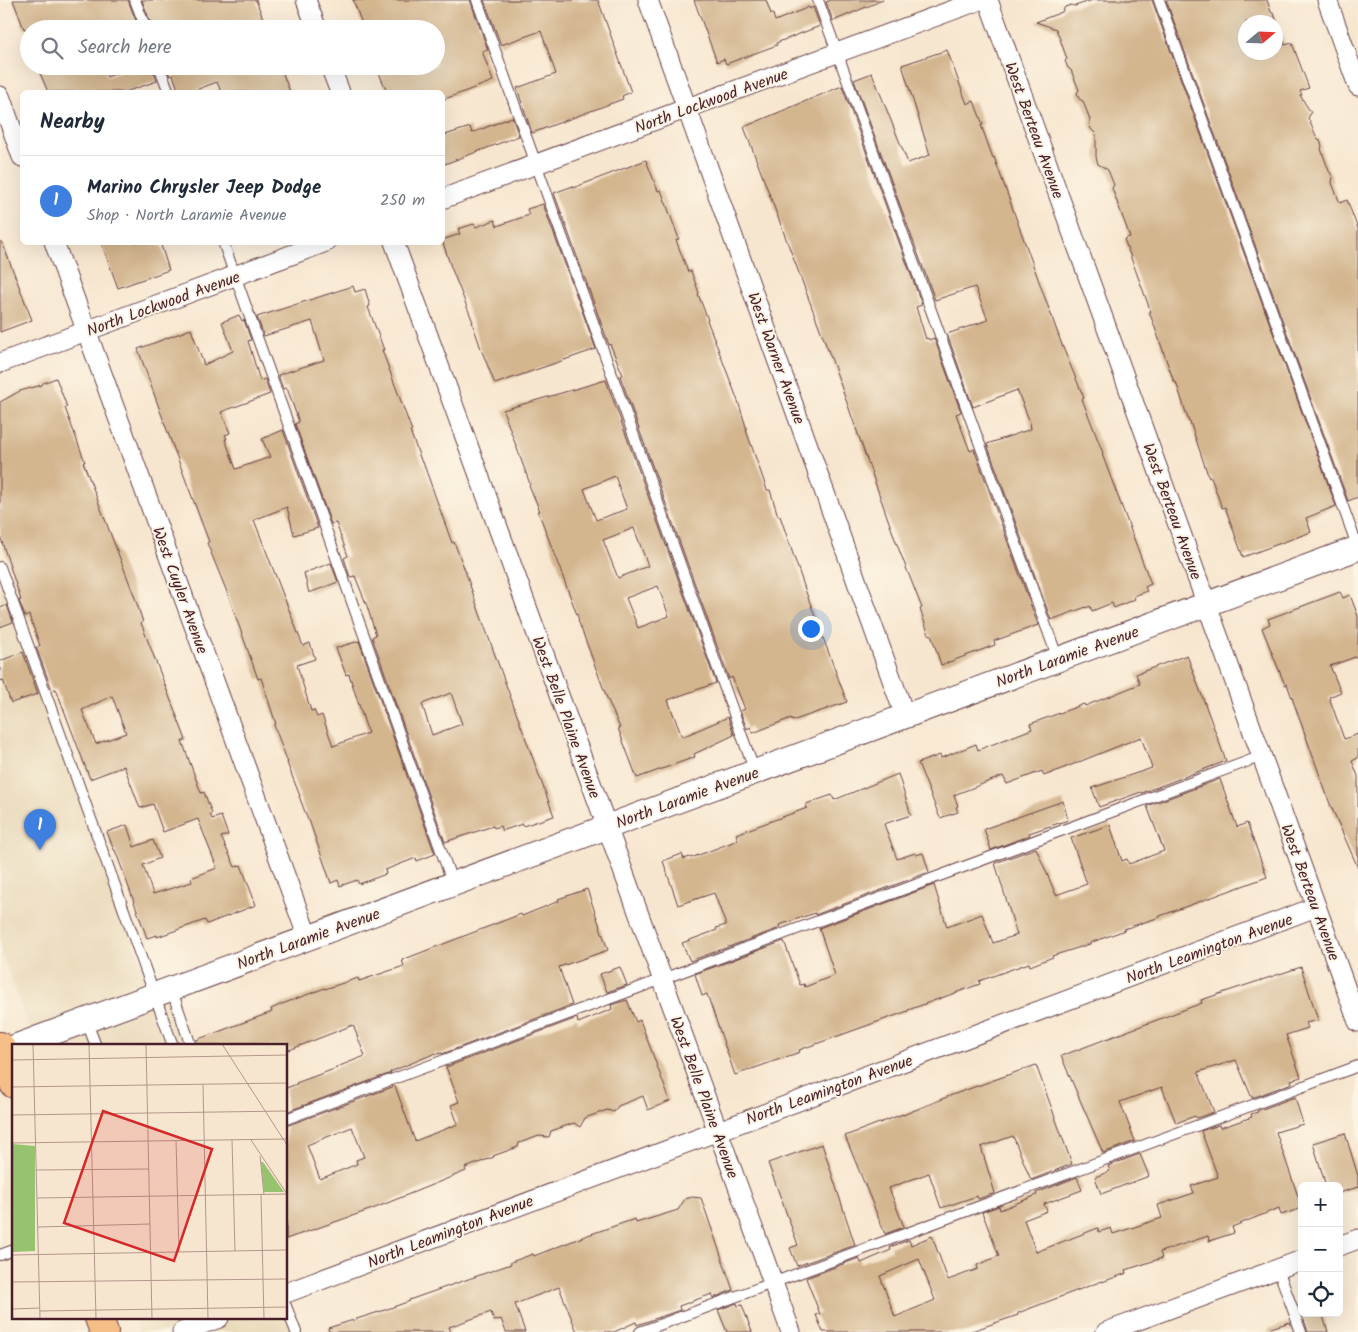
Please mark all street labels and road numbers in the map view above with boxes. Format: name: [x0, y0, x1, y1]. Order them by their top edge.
street label: West Berteau Avenue: [997, 59, 1070, 202]
street label: North Lockwood Avenue: [631, 62, 792, 141]
street label: North Lockwood Avenue: [83, 265, 244, 344]
street label: West Warner Avenue: [740, 289, 811, 428]
street label: West Berteau Avenue: [1135, 440, 1208, 583]
street label: West Cuyler Avenue: [145, 523, 214, 658]
street label: North Laramie Avenue: [992, 620, 1143, 695]
street label: West Belle Plaine Avenue: [525, 633, 607, 802]
street label: North Laramie Avenue: [612, 761, 763, 836]
street label: West Berteau Avenue: [1273, 821, 1346, 964]
street label: North Laramie Avenue: [233, 902, 384, 977]
street label: North Leamington Avenue: [1122, 908, 1297, 991]
street label: West Belle Plaine Avenue: [663, 1013, 745, 1182]
street label: North Leamington Avenue: [742, 1049, 917, 1132]
street label: North Leamington Avenue: [364, 1189, 537, 1276]

